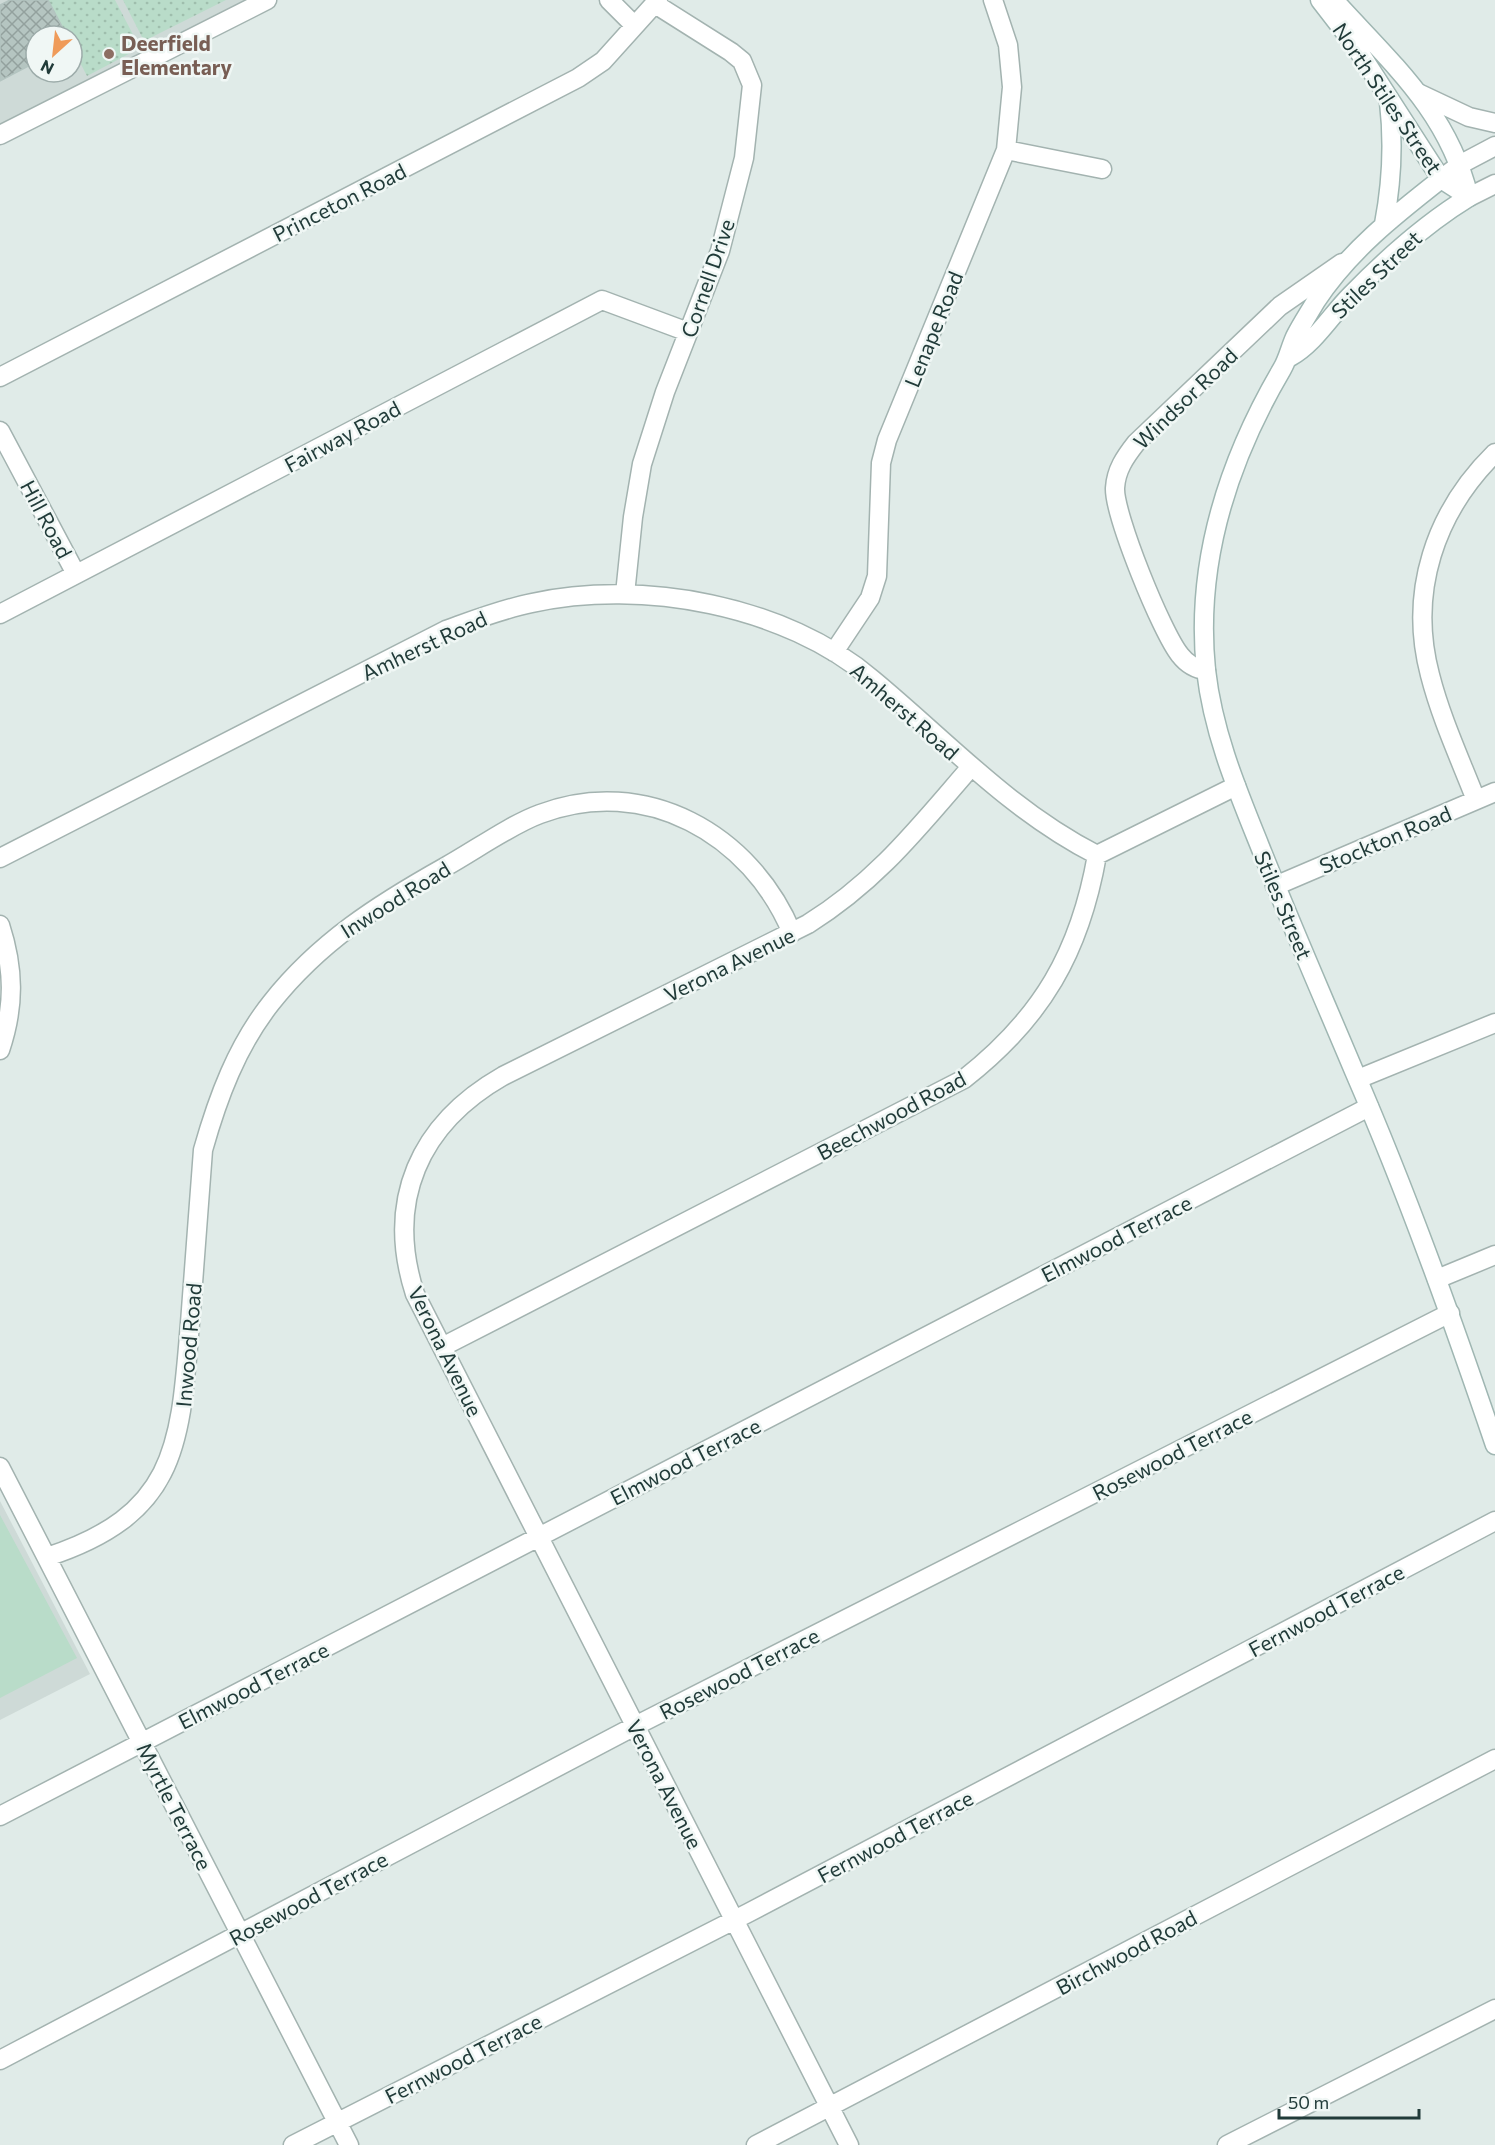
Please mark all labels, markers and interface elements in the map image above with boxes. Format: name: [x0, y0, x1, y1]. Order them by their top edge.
street label: North Stiles Street: [1328, 18, 1448, 178]
north arrow: [24, 24, 84, 84]
place label: Deerfield Elementary: [121, 30, 232, 79]
marker: Deerfield Elementary: [102, 47, 116, 61]
text: N: [37, 57, 57, 79]
street label: Princeton Road: [268, 158, 410, 246]
street label: Cornell Drive: [675, 215, 739, 341]
street label: Stiles Street: [1326, 225, 1426, 323]
street label: Lenape Road: [898, 267, 968, 391]
street label: Windsor Road: [1128, 342, 1242, 454]
street label: Fairway Road: [280, 395, 404, 477]
street label: Hill Road: [16, 476, 78, 562]
street label: Amherst Road: [357, 605, 491, 685]
street label: Amherst Road: [846, 657, 964, 765]
street label: Stockton Road: [1315, 800, 1455, 878]
street label: Stiles Street: [1250, 847, 1318, 963]
street label: Inwood Road: [336, 855, 454, 943]
street label: Verona Avenue: [660, 922, 798, 1006]
street label: Beechwood Road: [812, 1065, 970, 1165]
street label: Elmwood Terrace: [1037, 1189, 1195, 1287]
street label: Inwood Road: [170, 1282, 206, 1408]
street label: Verona Avenue: [404, 1282, 488, 1420]
street label: Rosewood Terrace: [1088, 1403, 1256, 1505]
street label: Elmwood Terrace: [606, 1412, 764, 1510]
street label: Fernwood Terrace: [1244, 1558, 1408, 1662]
street label: Rosewood Terrace: [655, 1622, 823, 1724]
street label: Elmwood Terrace: [174, 1636, 332, 1734]
street label: Verona Avenue: [622, 1715, 708, 1853]
street label: Myrtle Terrace: [132, 1738, 218, 1874]
street label: Fernwood Terrace: [813, 1784, 977, 1888]
street label: Rosewood Terrace: [225, 1846, 391, 1950]
street label: Birchwood Road: [1051, 1904, 1201, 2000]
street label: Fernwood Terrace: [380, 2008, 546, 2108]
scale bar: [1279, 2082, 1418, 2120]
text: 50 m: [1288, 2091, 1329, 2113]

